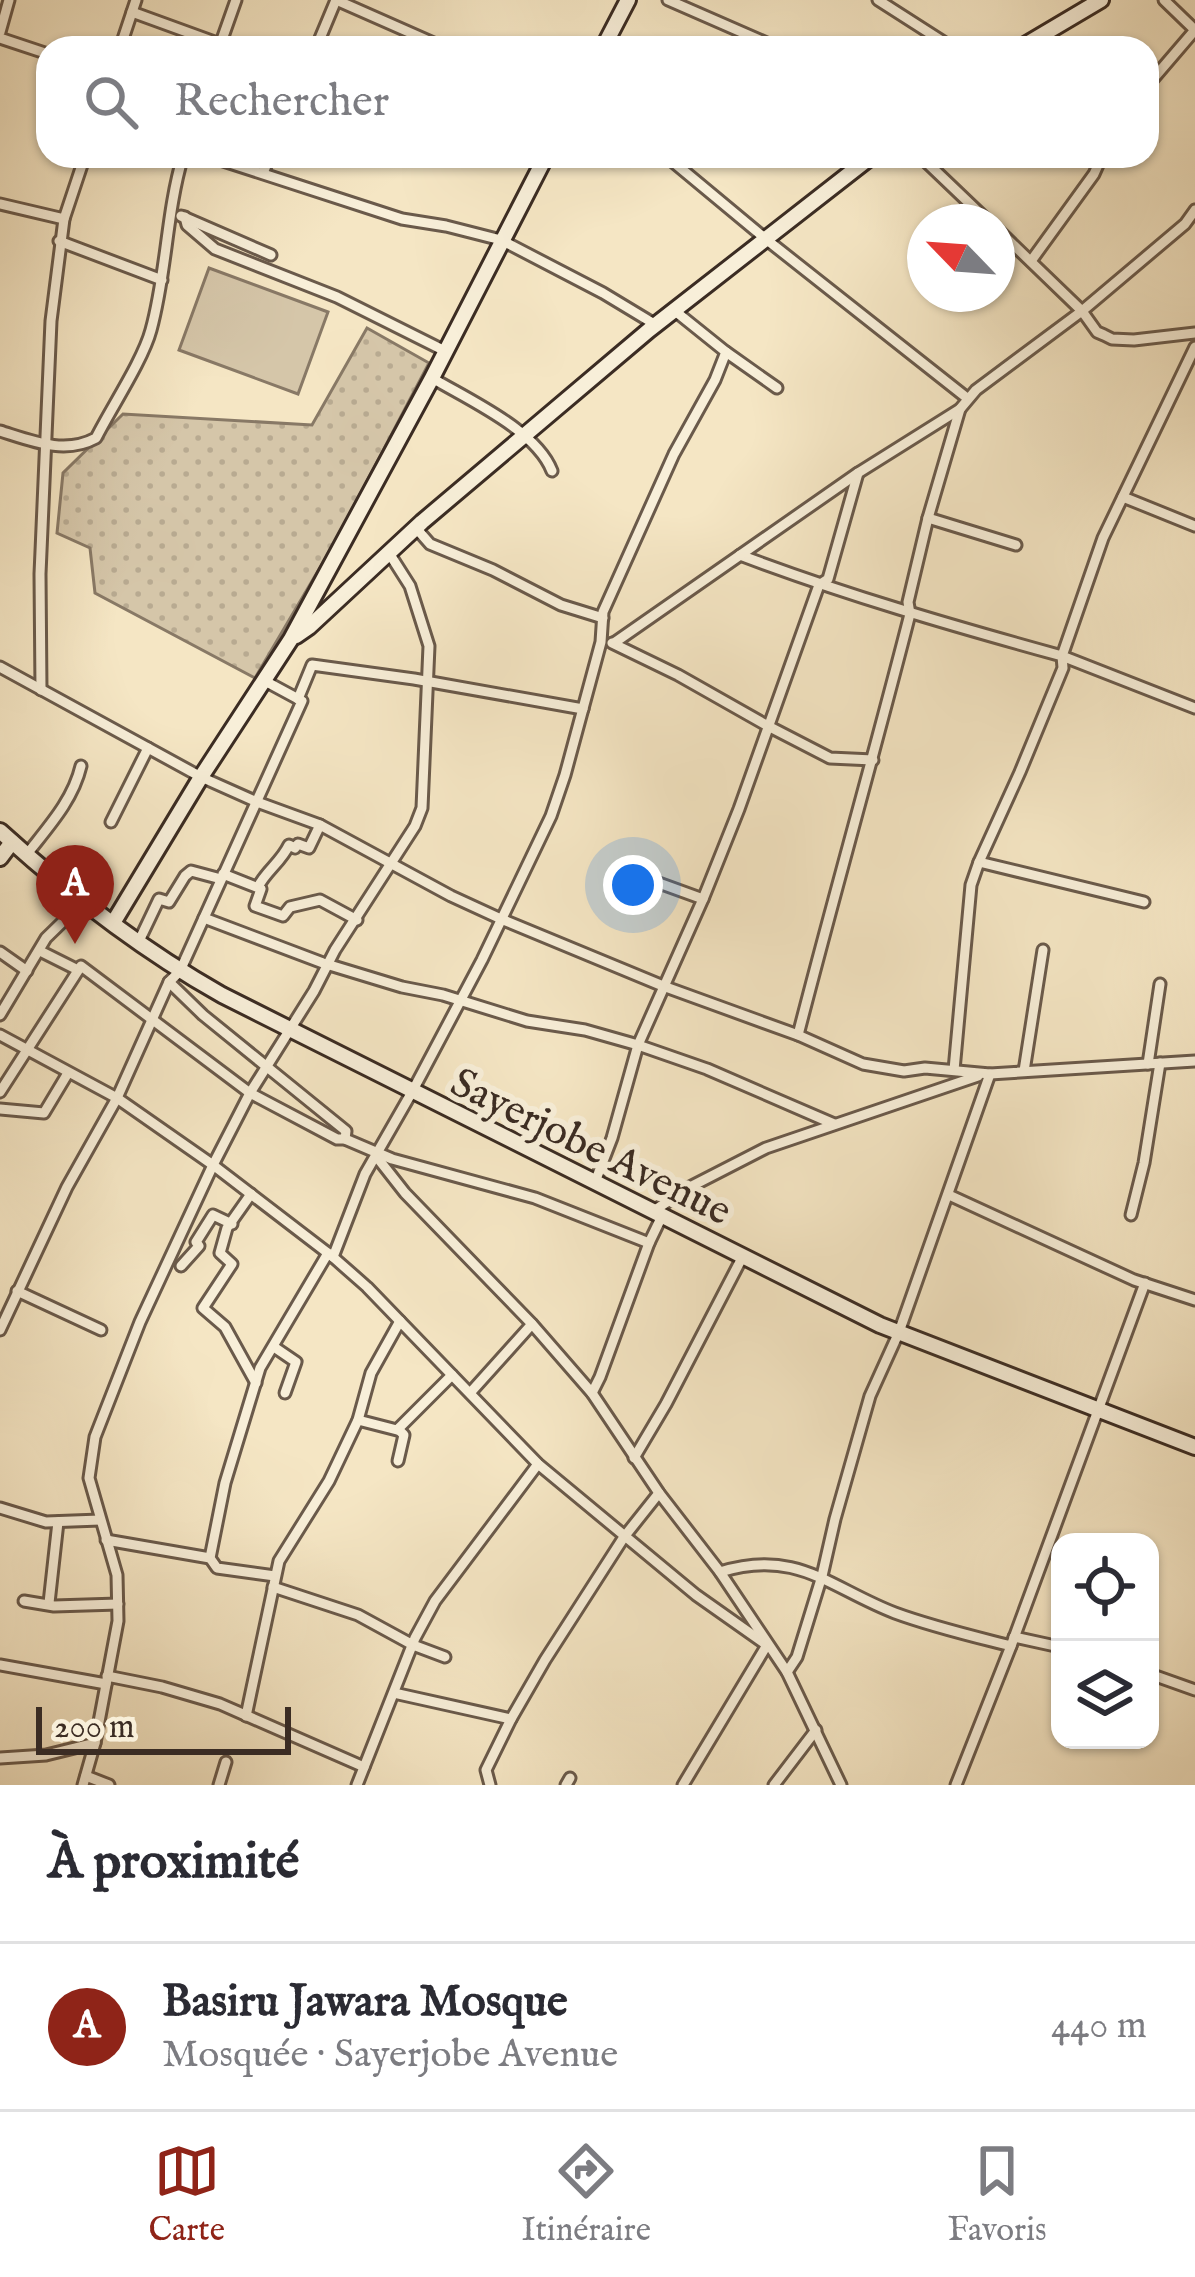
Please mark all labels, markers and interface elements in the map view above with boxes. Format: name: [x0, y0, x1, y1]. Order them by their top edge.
search box: [36, 36, 1159, 168]
icon: search: [78, 69, 144, 135]
text: Rechercher: [174, 74, 389, 131]
north arrow: [907, 204, 1015, 312]
pin: A: [36, 845, 114, 944]
your location: [603, 855, 663, 915]
street label: Sayerjobe Avenue: [441, 1057, 740, 1239]
map controls: [1051, 1533, 1159, 1749]
button: locate: [1051, 1533, 1159, 1641]
button: layers: [1051, 1641, 1159, 1749]
scale bar: [36, 1701, 291, 1754]
text: 200 m: [54, 1707, 135, 1749]
text: À proximité: [48, 1831, 299, 1896]
text: Basiru Jawara Mosque: [162, 1974, 568, 2031]
text: A: [74, 2002, 100, 2051]
text: 440 m: [1051, 2002, 1147, 2051]
text: Mosquée · Sayerjobe Avenue: [162, 2031, 618, 2080]
tab: Carte: [148, 2138, 225, 2252]
tab: Itinéraire: [522, 2138, 651, 2252]
tab: Favoris: [948, 2138, 1047, 2252]

